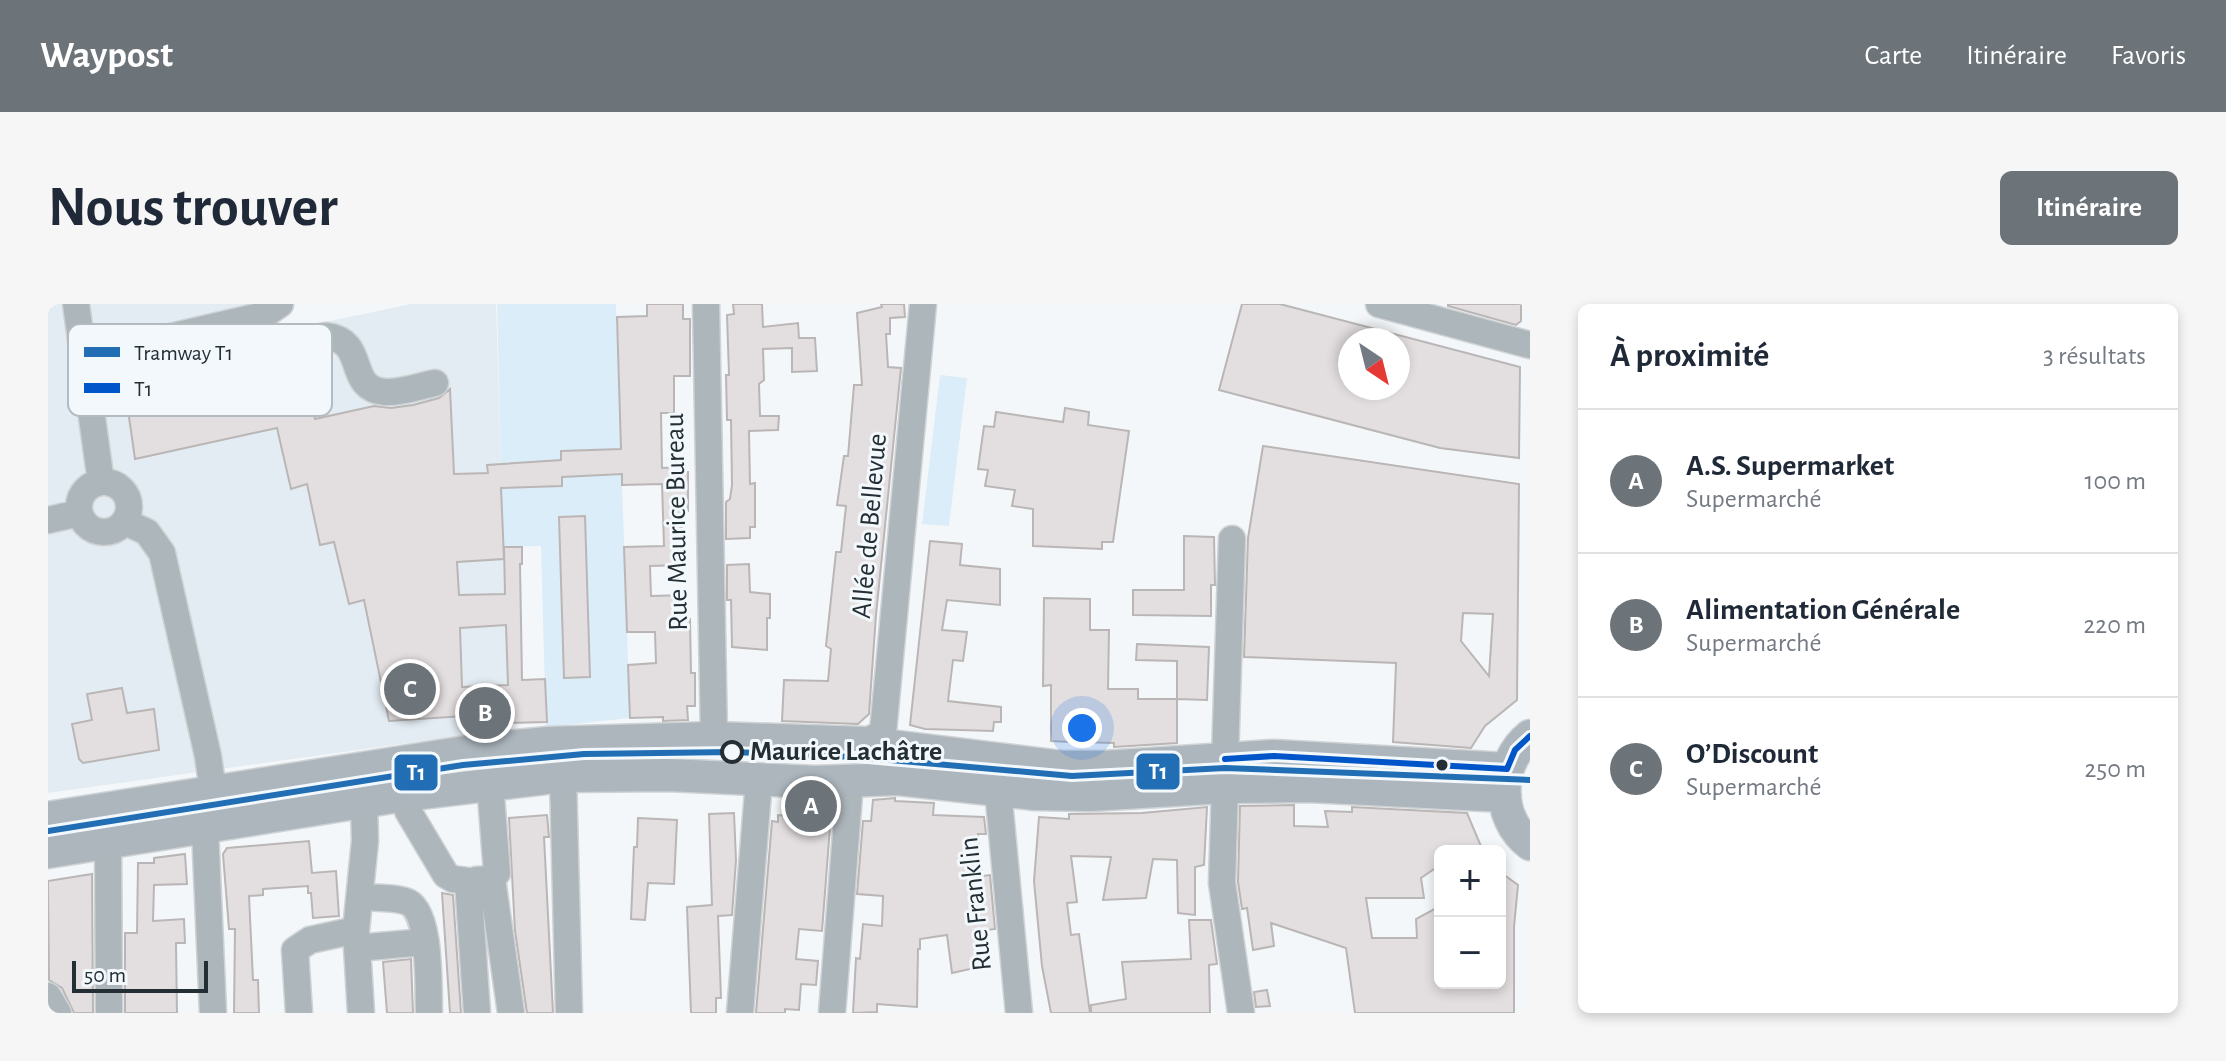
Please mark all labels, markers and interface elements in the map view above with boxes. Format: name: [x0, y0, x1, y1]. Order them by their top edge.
text: Waypost: [40, 37, 173, 75]
text: Carte: [1865, 42, 1922, 70]
text: Itinéraire: [1966, 42, 2067, 70]
text: Favoris: [2111, 42, 2186, 70]
button: Itinéraire: [2000, 171, 2178, 245]
text: Nous trouver: [48, 180, 338, 236]
legend: [68, 324, 332, 416]
north arrow: [1338, 328, 1410, 400]
text: À proximité: [1610, 339, 1769, 373]
text: Tramway T1: [134, 342, 233, 364]
text: 3 résultats: [2043, 343, 2146, 369]
text: T1: [134, 378, 152, 400]
street label: Rue Maurice Bureau: [661, 413, 693, 631]
street label: Allée de Bellevue: [848, 432, 892, 620]
text: A.S. Supermarket: [1686, 451, 1894, 481]
text: A: [1628, 468, 1644, 494]
text: 100 m: [2085, 468, 2146, 494]
text: Supermarché: [1686, 486, 1822, 512]
text: Alimentation Générale: [1686, 595, 1960, 625]
text: B: [1628, 612, 1644, 638]
text: 220 m: [2084, 612, 2146, 638]
text: Supermarché: [1686, 630, 1822, 656]
pin: C: [384, 659, 436, 719]
pin: B: [459, 683, 511, 743]
your location: [1062, 708, 1102, 748]
place label: Maurice Lachâtre: [750, 738, 942, 766]
text: O’Discount: [1686, 739, 1818, 769]
marker: Maurice Lachâtre: [721, 741, 743, 763]
line badge: T1: [1135, 752, 1181, 791]
line badge: T1: [393, 753, 439, 792]
text: C: [1629, 756, 1643, 782]
text: 250 m: [2084, 756, 2146, 782]
unlabelled marker: [1434, 757, 1450, 773]
text: T1: [1149, 761, 1168, 783]
text: T1: [407, 762, 426, 784]
text: Supermarché: [1686, 774, 1822, 800]
pin: A: [785, 776, 837, 836]
street label: Rue Franklin: [955, 836, 997, 972]
map controls: [1434, 845, 1506, 989]
button: +: [1434, 845, 1506, 917]
button: −: [1434, 917, 1506, 989]
scale bar: [72, 957, 208, 993]
text: 50 m: [84, 964, 126, 986]

